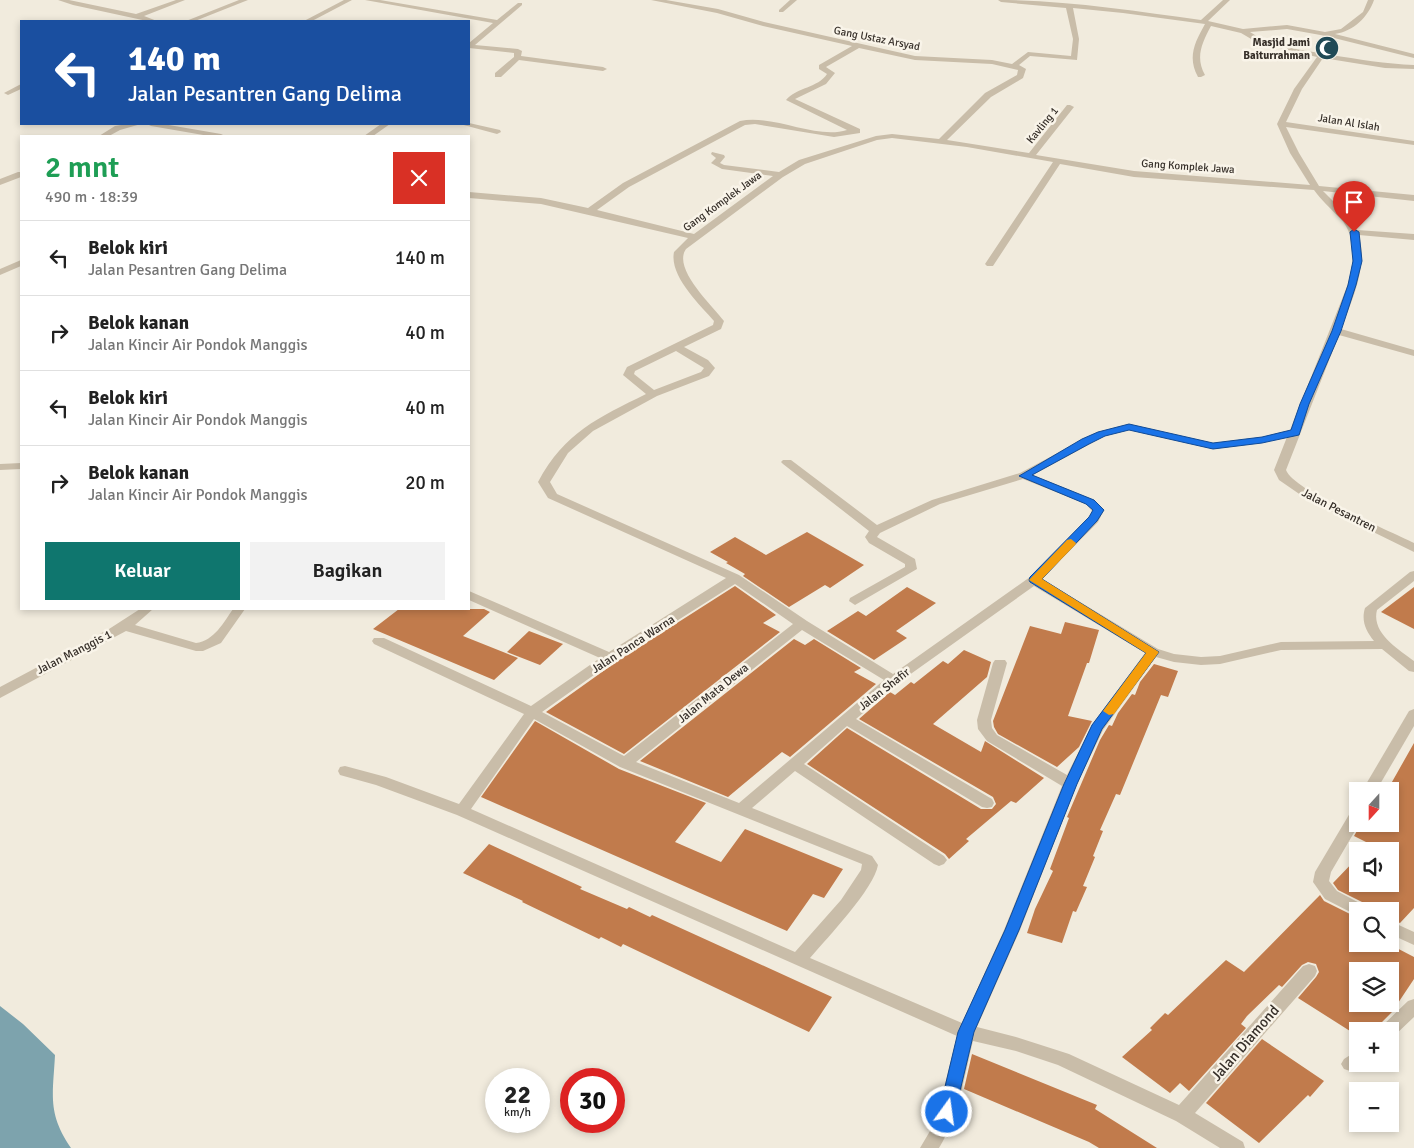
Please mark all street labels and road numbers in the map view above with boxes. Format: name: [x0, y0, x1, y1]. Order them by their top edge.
street label: Gang Ustaz Arsyad: [833, 24, 921, 53]
street label: Kavling 1: [1024, 104, 1061, 146]
street label: Jalan Al Islah: [1317, 111, 1381, 134]
street label: Gang Komplek Jawa: [1141, 157, 1236, 176]
street label: Gang Komplek Jawa: [681, 168, 764, 234]
street label: Jalan Pesantren: [1299, 485, 1378, 536]
street label: Jalan Panca Warna: [589, 612, 678, 677]
street label: Jalan Manggis 1: [34, 627, 114, 678]
street label: Jalan Mata Dewa: [675, 660, 752, 727]
street label: Jalan Shafir: [856, 664, 913, 714]
street label: Jalan Diamond: [1207, 1001, 1283, 1085]

